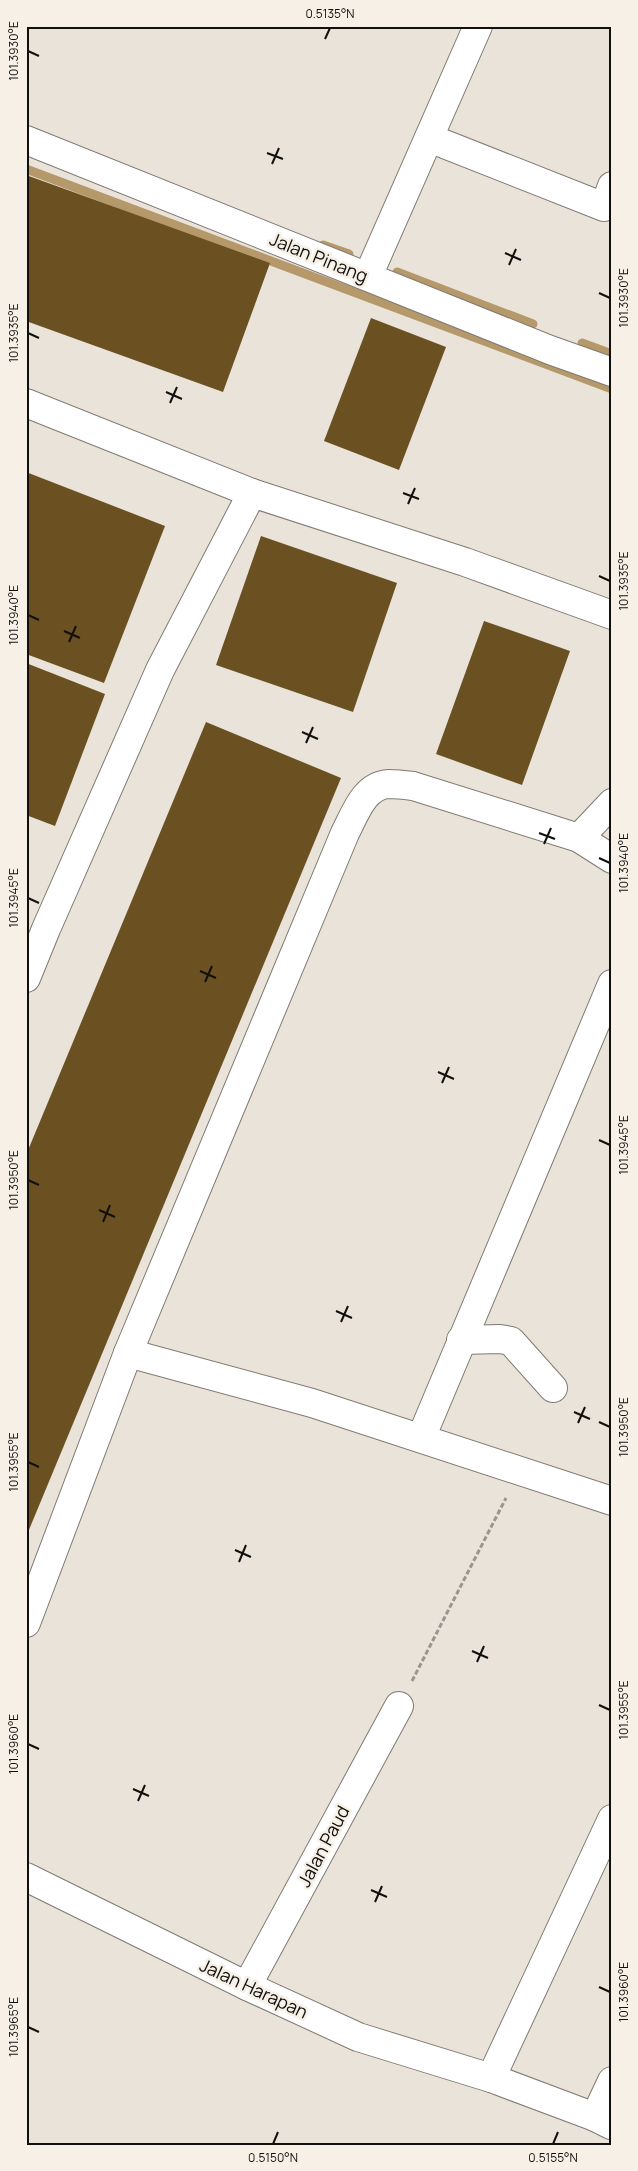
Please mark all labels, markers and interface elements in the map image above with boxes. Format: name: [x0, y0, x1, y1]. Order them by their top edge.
text: 0.5135°N: [305, 5, 355, 22]
text: 101.3930°E: [5, 21, 22, 81]
street label: Jalan Pinang: [266, 226, 372, 288]
text: 101.3930°E: [615, 268, 632, 328]
text: 101.3935°E: [5, 303, 22, 363]
text: 101.3935°E: [615, 551, 632, 611]
text: 101.3940°E: [5, 585, 22, 645]
text: 101.3940°E: [615, 833, 632, 893]
text: 101.3945°E: [5, 868, 22, 928]
text: 101.3945°E: [615, 1115, 632, 1175]
text: 101.3950°E: [5, 1150, 22, 1210]
text: 101.3950°E: [615, 1397, 632, 1457]
text: 101.3955°E: [5, 1432, 22, 1492]
text: 101.3955°E: [615, 1680, 632, 1740]
text: 101.3960°E: [5, 1714, 22, 1774]
street label: Jalan Paud: [292, 1801, 354, 1891]
street label: Jalan Harapan: [196, 1952, 312, 2024]
text: 101.3960°E: [615, 1962, 632, 2022]
text: 101.3965°E: [5, 1997, 22, 2057]
text: 0.5150°N: [248, 2149, 298, 2166]
text: 0.5155°N: [528, 2149, 578, 2166]

